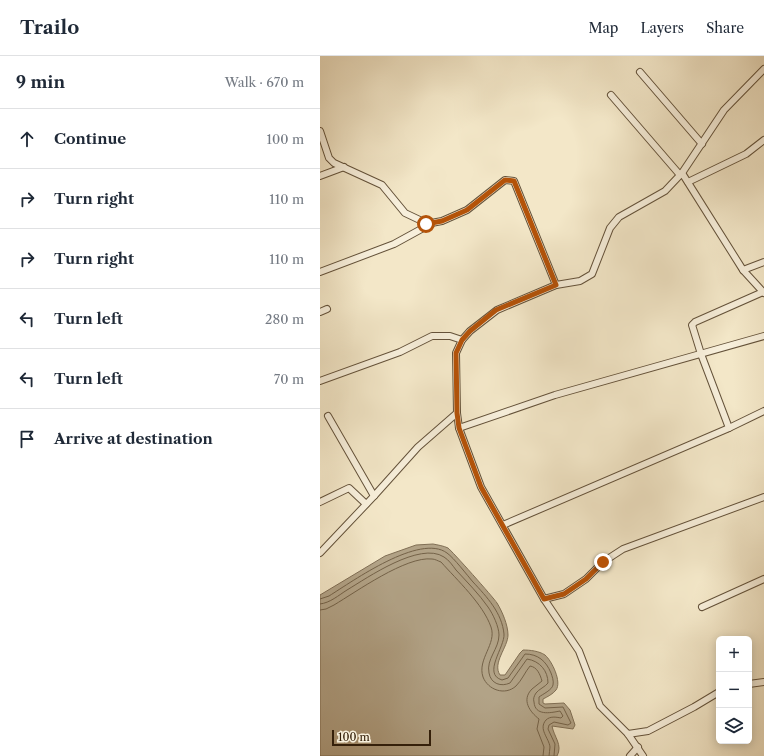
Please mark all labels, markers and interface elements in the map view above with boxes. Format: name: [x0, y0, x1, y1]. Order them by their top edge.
text: Trailo: [20, 16, 79, 39]
text: Map: [588, 19, 618, 37]
text: Layers: [640, 19, 684, 37]
text: Share: [706, 19, 744, 37]
text: 9 min: [16, 72, 65, 92]
text: Walk · 670 m: [225, 74, 304, 90]
icon: ahead: [16, 128, 38, 150]
text: Continue: [54, 129, 126, 148]
text: 100 m: [266, 131, 304, 147]
icon: right: [16, 188, 38, 210]
text: Turn right: [54, 189, 134, 208]
text: 110 m: [269, 191, 304, 207]
route start: [417, 215, 435, 233]
icon: right: [16, 248, 38, 270]
text: Turn right: [54, 249, 134, 268]
text: 110 m: [269, 251, 304, 267]
icon: left: [16, 308, 38, 330]
text: Turn left: [54, 309, 123, 328]
text: 280 m: [265, 311, 304, 327]
icon: left: [16, 368, 38, 390]
text: Turn left: [54, 369, 123, 388]
text: 70 m: [274, 371, 304, 387]
icon: arrive: [16, 428, 38, 450]
text: Arrive at destination: [54, 429, 213, 448]
route end: [594, 553, 612, 571]
map controls: [716, 636, 752, 744]
button: +: [716, 636, 752, 672]
button: −: [716, 672, 752, 708]
button: layers: [716, 708, 752, 744]
scale bar: [332, 728, 431, 747]
text: 100 m: [338, 730, 370, 744]

